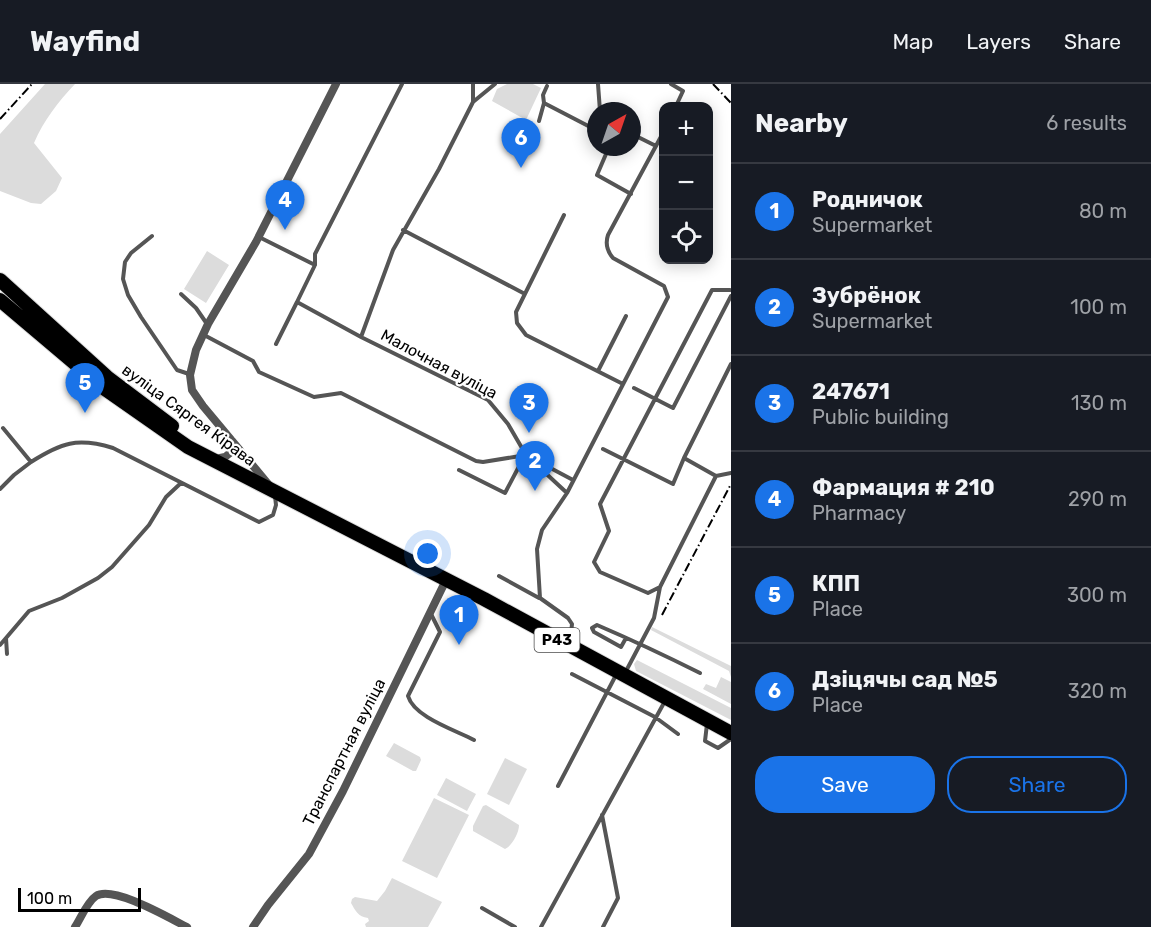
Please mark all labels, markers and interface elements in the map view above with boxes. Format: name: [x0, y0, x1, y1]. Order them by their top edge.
text: Wayfind: [30, 25, 140, 58]
text: Map: [892, 29, 933, 54]
text: Layers: [966, 29, 1031, 54]
text: Share: [1064, 29, 1121, 54]
north arrow: [587, 102, 641, 156]
map controls: [659, 102, 713, 264]
button: +: [659, 102, 713, 156]
text: Nearby: [755, 108, 848, 139]
text: 6 results: [1046, 111, 1127, 135]
pin: 6: [502, 118, 540, 168]
button: −: [659, 156, 713, 210]
pin: 4: [266, 180, 304, 230]
text: Родничок: [812, 186, 923, 213]
text: 1: [770, 199, 779, 223]
text: 80 m: [1079, 199, 1127, 223]
button: locate: [659, 210, 713, 264]
text: Supermarket: [812, 213, 932, 237]
text: Зубрёнок: [812, 282, 921, 309]
text: 2: [768, 295, 781, 319]
text: 100 m: [1070, 295, 1127, 319]
text: Supermarket: [812, 309, 932, 333]
street label: Малочная вуліца: [378, 325, 500, 403]
street label: вуліца Сяргея Кірава: [118, 360, 260, 470]
pin: 5: [66, 364, 104, 413]
text: 247671: [812, 378, 890, 405]
pin: 3: [510, 384, 548, 433]
text: 3: [768, 391, 781, 415]
text: 130 m: [1071, 391, 1127, 415]
text: Public building: [812, 405, 949, 429]
pin: 2: [516, 442, 554, 491]
text: Фармация # 210: [812, 474, 995, 501]
text: 4: [768, 487, 781, 511]
text: 290 m: [1068, 487, 1127, 511]
text: Pharmacy: [812, 501, 906, 525]
your location: [413, 539, 442, 568]
text: КПП: [812, 570, 860, 597]
text: 5: [768, 583, 781, 607]
text: 300 m: [1067, 583, 1127, 607]
pin: 1: [440, 596, 478, 645]
text: Place: [812, 597, 863, 621]
road number: Р43: [534, 628, 580, 652]
text: Дзіцячы сад №5: [812, 666, 998, 693]
street label: Транспартная вуліца: [299, 675, 389, 829]
text: 6: [768, 679, 781, 703]
text: 320 m: [1068, 679, 1127, 703]
text: Place: [812, 693, 863, 717]
button: Save: [755, 756, 935, 813]
button: Share: [947, 756, 1127, 813]
scale bar: [18, 885, 141, 912]
text: 100 m: [27, 889, 72, 908]

